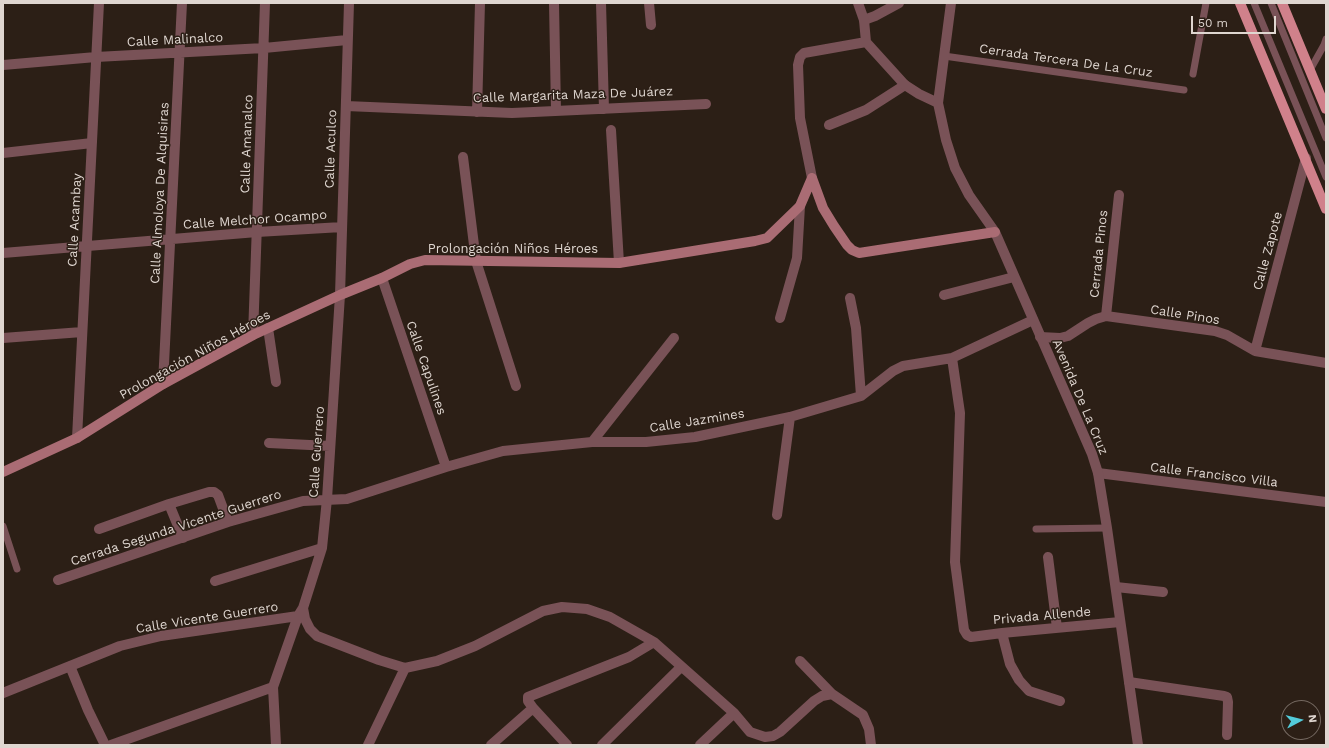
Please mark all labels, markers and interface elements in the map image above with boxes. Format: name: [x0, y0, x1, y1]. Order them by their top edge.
scale bar: [1193, 8, 1278, 34]
text: 50 m: [1198, 16, 1228, 30]
street label: Calle Malinalco: [126, 30, 224, 50]
street label: Cerrada Tercera De La Cruz: [978, 41, 1154, 81]
street label: Calle Margarita Maza De Juárez: [473, 84, 673, 106]
street label: Calle Amanalco: [237, 94, 257, 194]
street label: Calle Almoloya De Alquisiras: [147, 102, 173, 284]
street label: Calle Aculco: [322, 109, 340, 189]
street label: Calle Acambay: [65, 173, 85, 267]
street label: Calle Melchor Ocampo: [183, 207, 327, 233]
street label: Cerrada Pinos: [1087, 209, 1111, 299]
street label: Calle Zapote: [1250, 210, 1286, 292]
street label: Prolongación Niños Héroes: [428, 241, 598, 257]
street label: Calle Pinos: [1149, 302, 1221, 328]
street label: Prolongación Niños Héroes: [117, 307, 273, 403]
street label: Calle Capulines: [403, 319, 449, 417]
street label: Avenida De La Cruz: [1049, 337, 1111, 457]
street label: Calle Guerrero: [306, 406, 328, 498]
street label: Calle Jazmines: [648, 406, 746, 436]
street label: Calle Francisco Villa: [1149, 459, 1279, 491]
street label: Cerrada Segunda Vicente Guerrero: [69, 486, 283, 570]
street label: Calle Vicente Guerrero: [135, 599, 279, 637]
street label: Privada Allende: [992, 604, 1092, 628]
north arrow: [1281, 700, 1321, 740]
text: N: [1305, 714, 1319, 723]

